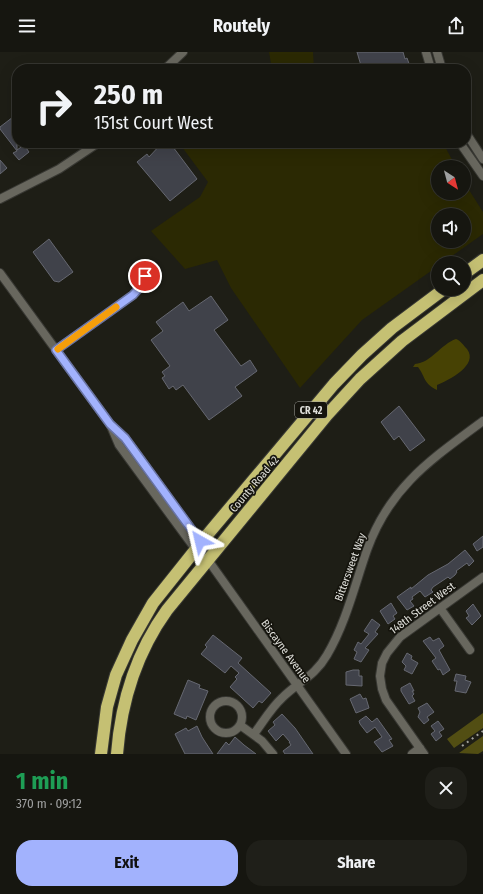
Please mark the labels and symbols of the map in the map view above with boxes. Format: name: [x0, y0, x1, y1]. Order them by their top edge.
north arrow: [431, 160, 471, 200]
pin: [128, 259, 162, 293]
road number: CR 42: [295, 402, 327, 418]
street label: County Road 42: [227, 454, 282, 515]
position arrow: [179, 520, 221, 562]
street label: Bittersweet Way: [332, 531, 369, 603]
street label: 148th Street West: [387, 579, 458, 637]
street label: Biscayne Avenue: [258, 617, 313, 685]

